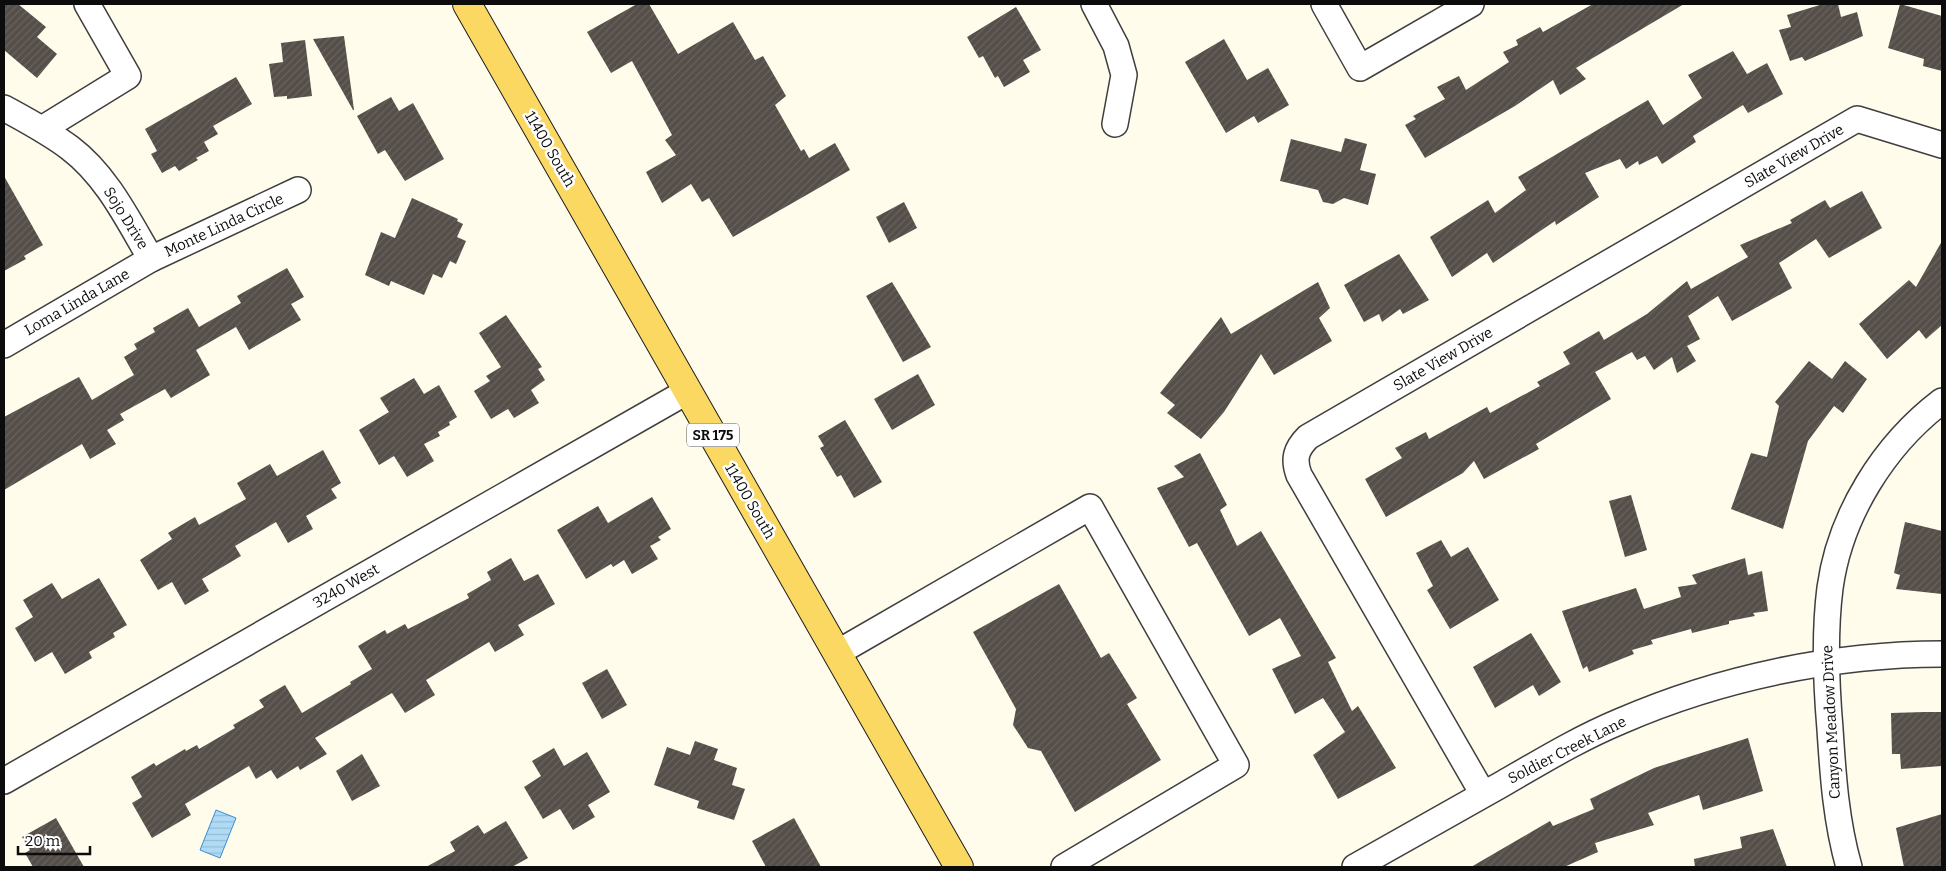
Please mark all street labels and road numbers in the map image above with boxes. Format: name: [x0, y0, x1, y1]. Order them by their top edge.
street label: 11400 South: [521, 108, 579, 191]
street label: Slate View Drive: [1741, 120, 1847, 192]
street label: Sojo Drive: [100, 184, 152, 252]
street label: Monte Linda Circle: [161, 189, 287, 261]
street label: Loma Linda Lane: [21, 265, 133, 339]
street label: Slate View Drive: [1390, 323, 1496, 395]
road number: SR 175: [687, 424, 739, 446]
street label: 11400 South: [721, 460, 779, 543]
street label: 3240 West: [310, 560, 383, 612]
street label: Canyon Meadow Drive: [1818, 645, 1844, 799]
street label: Soldier Creek Lane: [1505, 712, 1629, 788]

